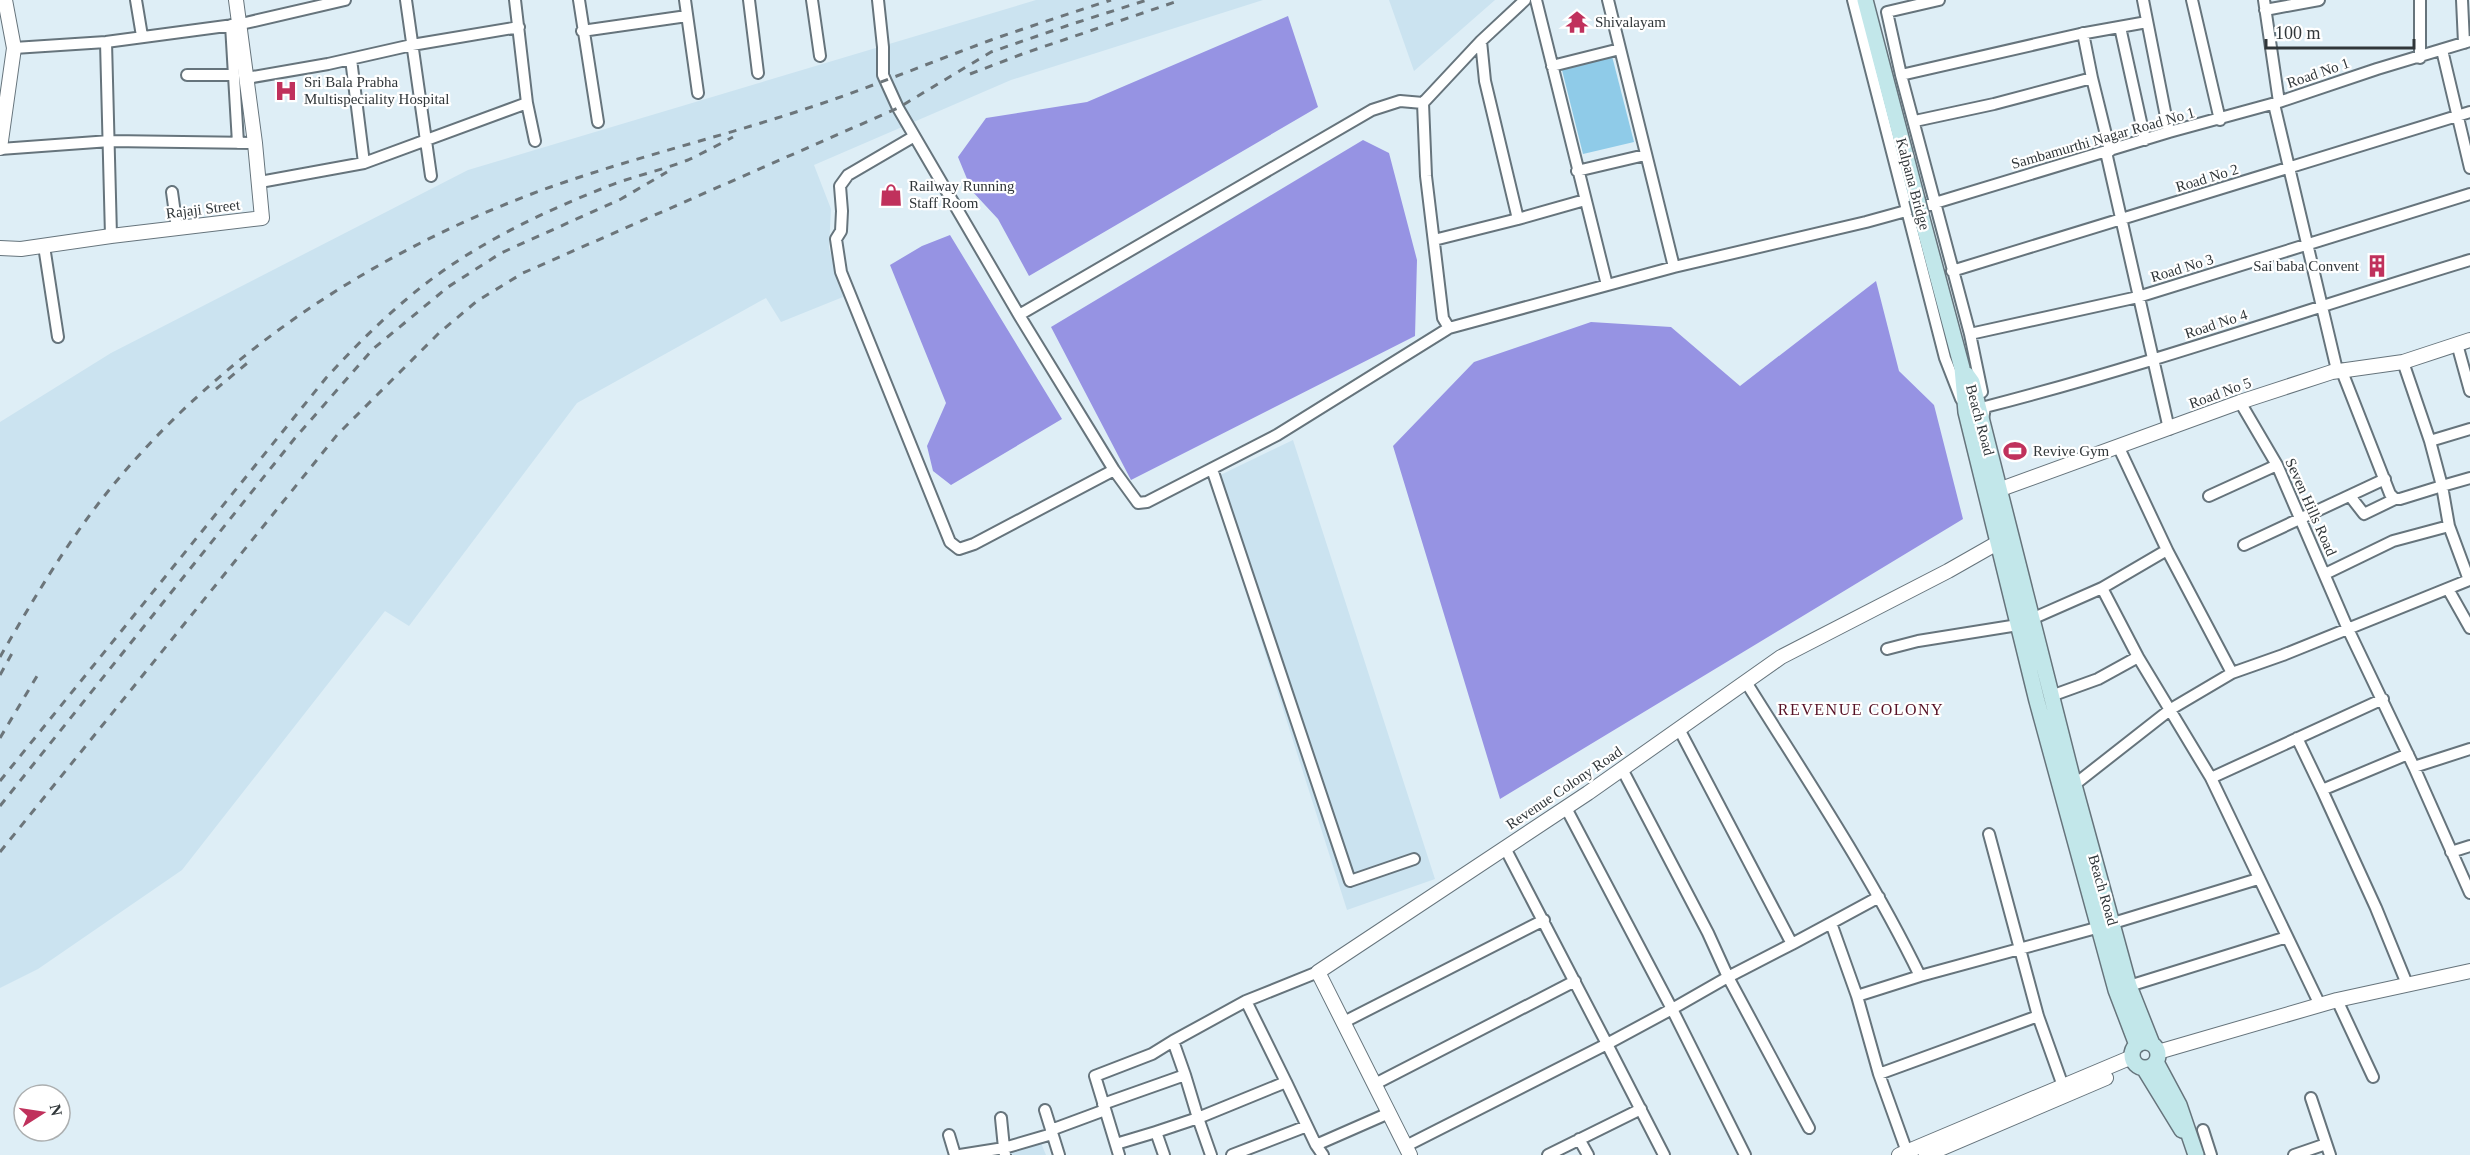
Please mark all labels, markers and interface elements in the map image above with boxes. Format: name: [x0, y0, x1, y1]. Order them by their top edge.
temple icon: Shivalayam: [1564, 9, 1590, 35]
scale bar: [2266, 12, 2414, 50]
place label: Shivalayam: [1595, 14, 1666, 30]
text: 100 m: [2275, 23, 2321, 43]
street label: Road No 1: [2285, 55, 2351, 91]
place label: Sri Bala Prabha Multispeciality Hospital: [304, 74, 449, 107]
hospital icon: Sri Bala Prabha Multispeciality Hospital: [273, 78, 299, 104]
street label: Sambamurthi Nagar Road No 1: [2009, 104, 2197, 172]
street label: Kalpana Bridge: [1893, 136, 1933, 232]
street label: Road No 2: [2174, 161, 2240, 195]
place label: Railway Running Staff Room: [909, 178, 1015, 211]
shop icon: Railway Running Staff Room: [878, 182, 904, 208]
street label: Rajaji Street: [165, 196, 242, 221]
street label: Road No 3: [2149, 251, 2215, 285]
building icon: Sai baba Convent: [2364, 253, 2390, 279]
place label: Sai baba Convent: [2253, 258, 2360, 274]
street label: Road No 4: [2183, 306, 2250, 342]
street label: Road No 5: [2187, 374, 2253, 412]
street label: Beach Road: [1963, 383, 1997, 458]
sports icon: Revive Gym: [2002, 438, 2028, 464]
place label: Revive Gym: [2033, 443, 2110, 459]
street label: Seven Hills Road: [2282, 456, 2340, 559]
district label: REVENUE COLONY: [1778, 701, 1944, 718]
street label: Revenue Colony Road: [1503, 743, 1625, 833]
street label: Beach Road: [2085, 853, 2121, 928]
north arrow: [12, 1083, 72, 1143]
text: N: [47, 1103, 66, 1118]

